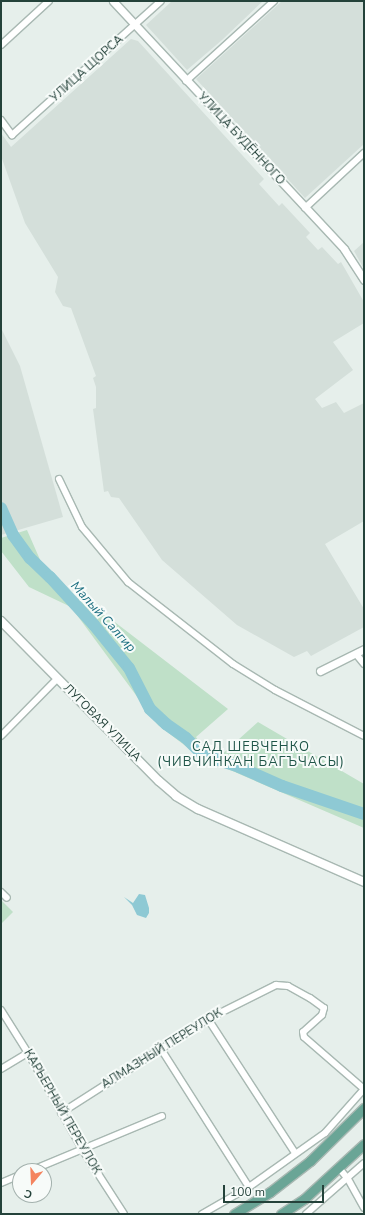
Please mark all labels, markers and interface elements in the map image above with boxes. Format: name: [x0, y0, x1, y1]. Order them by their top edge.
street label: УЛИЦА ЩОРСА: [48, 32, 126, 106]
street label: УЛИЦА БУДЁННОГО: [194, 90, 288, 188]
water label: Малый Салгир: [67, 578, 139, 656]
street label: ЛУГОВАЯ УЛИЦА: [60, 681, 144, 765]
district label: САД ШЕВЧЕНКО (ЧИВЧИНКАН БАГЪЧАСЫ): [157, 740, 345, 771]
street label: АЛМАЗНЫЙ ПЕРЕУЛОК: [99, 1006, 225, 1092]
street label: КАРЬЕРНЫЙ ПЕРЕУЛОК: [20, 1047, 104, 1177]
north arrow: [12, 1163, 52, 1203]
scale bar: [225, 1177, 326, 1203]
text: 100 m: [230, 1184, 265, 1200]
text: С: [22, 1186, 34, 1202]

